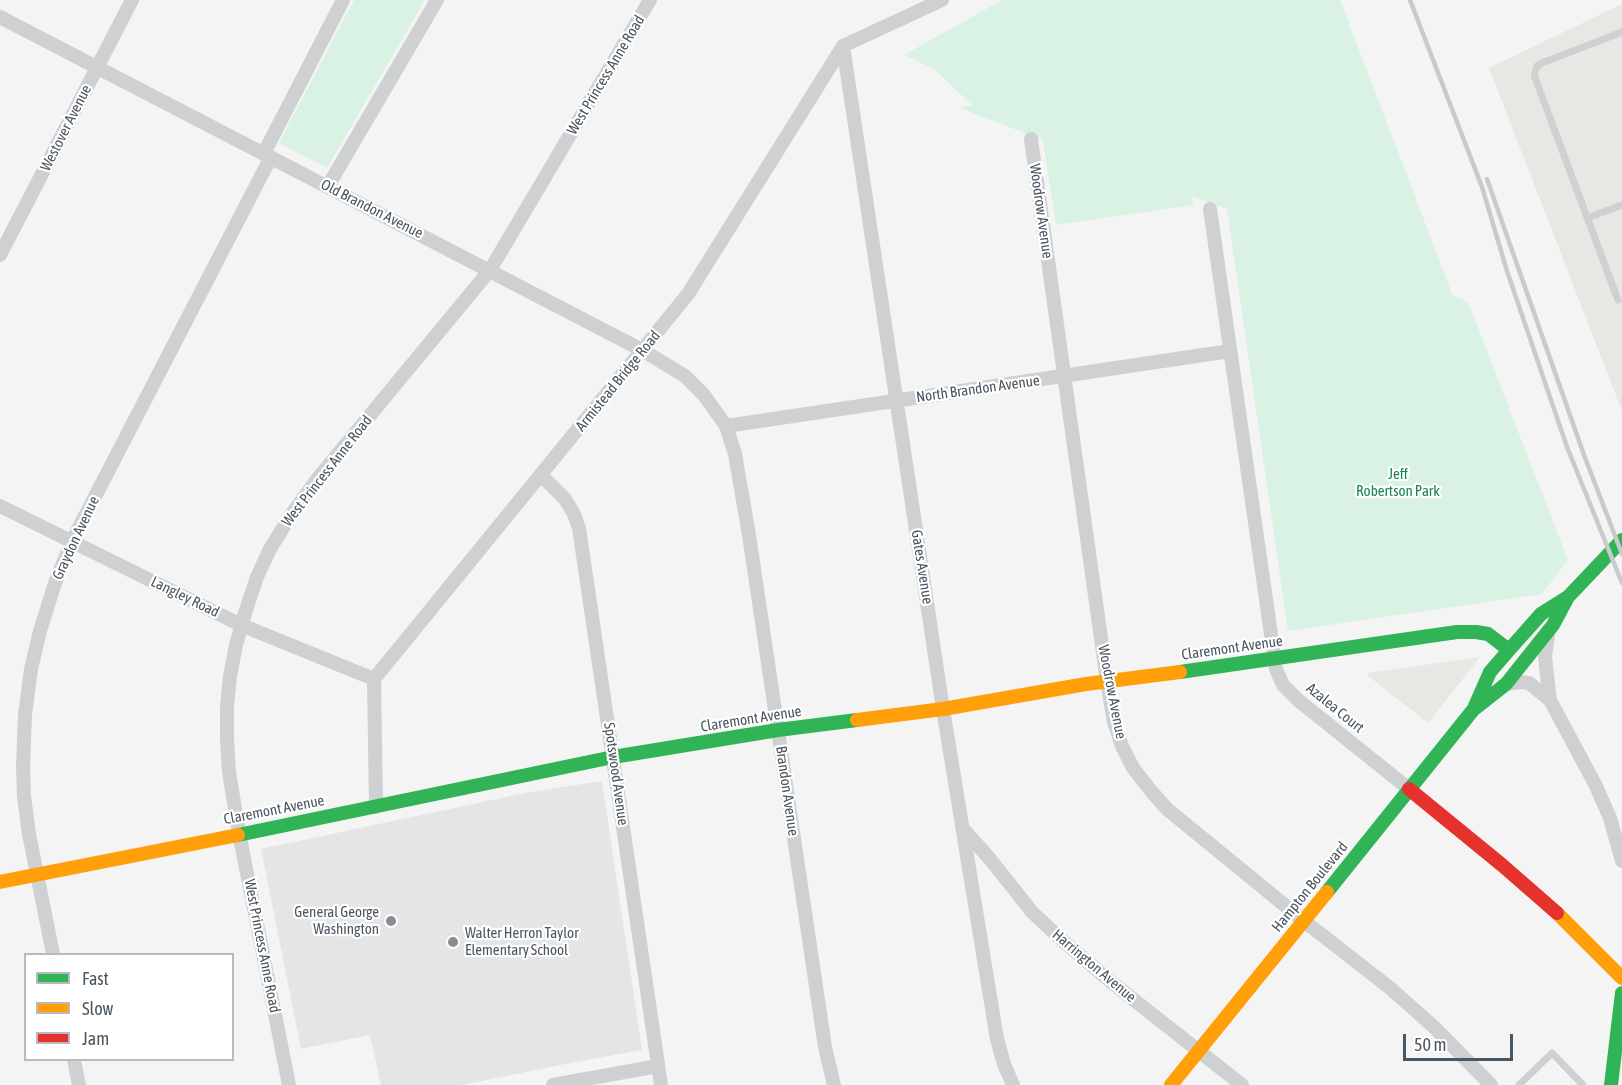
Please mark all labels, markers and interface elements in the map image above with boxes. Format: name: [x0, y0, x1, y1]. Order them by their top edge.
street label: West Princess Anne Road: [563, 12, 649, 138]
street label: Westover Avenue: [37, 82, 95, 174]
street label: Woodrow Avenue: [1025, 162, 1057, 260]
street label: Old Brandon Avenue: [318, 176, 426, 242]
street label: Armistead Bridge Road: [572, 327, 664, 435]
street label: North Brandon Avenue: [915, 371, 1041, 407]
street label: West Princess Anne Road: [278, 412, 376, 530]
park label: Jeff Robertson Park: [1356, 465, 1440, 500]
street label: Graydon Avenue: [49, 493, 103, 583]
street label: Gates Avenue: [907, 529, 937, 605]
street label: Langley Road: [148, 573, 222, 621]
street label: Claremont Avenue: [1180, 632, 1284, 664]
street label: Woodrow Avenue: [1094, 643, 1130, 741]
street label: Azalea Court: [1303, 679, 1367, 737]
street label: Claremont Avenue: [699, 702, 803, 736]
street label: Spotswood Avenue: [600, 721, 632, 827]
street label: Brandon Avenue: [772, 745, 802, 837]
street label: Claremont Avenue: [222, 791, 326, 829]
street label: Hampton Boulevard: [1268, 838, 1352, 936]
street label: West Princess Anne Road: [240, 878, 284, 1014]
place label: General George Washington: [294, 903, 379, 938]
marker: General George Washington: [384, 914, 398, 928]
place label: Walter Herron Taylor Elementary School: [465, 924, 579, 959]
street label: Harrington Avenue: [1048, 926, 1140, 1006]
marker: Walter Herron Taylor Elementary School: [446, 935, 460, 949]
legend: [24, 953, 234, 1061]
text: Fast: [82, 968, 109, 989]
text: Slow: [82, 998, 113, 1019]
scale bar: [1406, 1022, 1516, 1060]
text: Jam: [82, 1028, 109, 1049]
text: 50 m: [1414, 1034, 1446, 1055]

